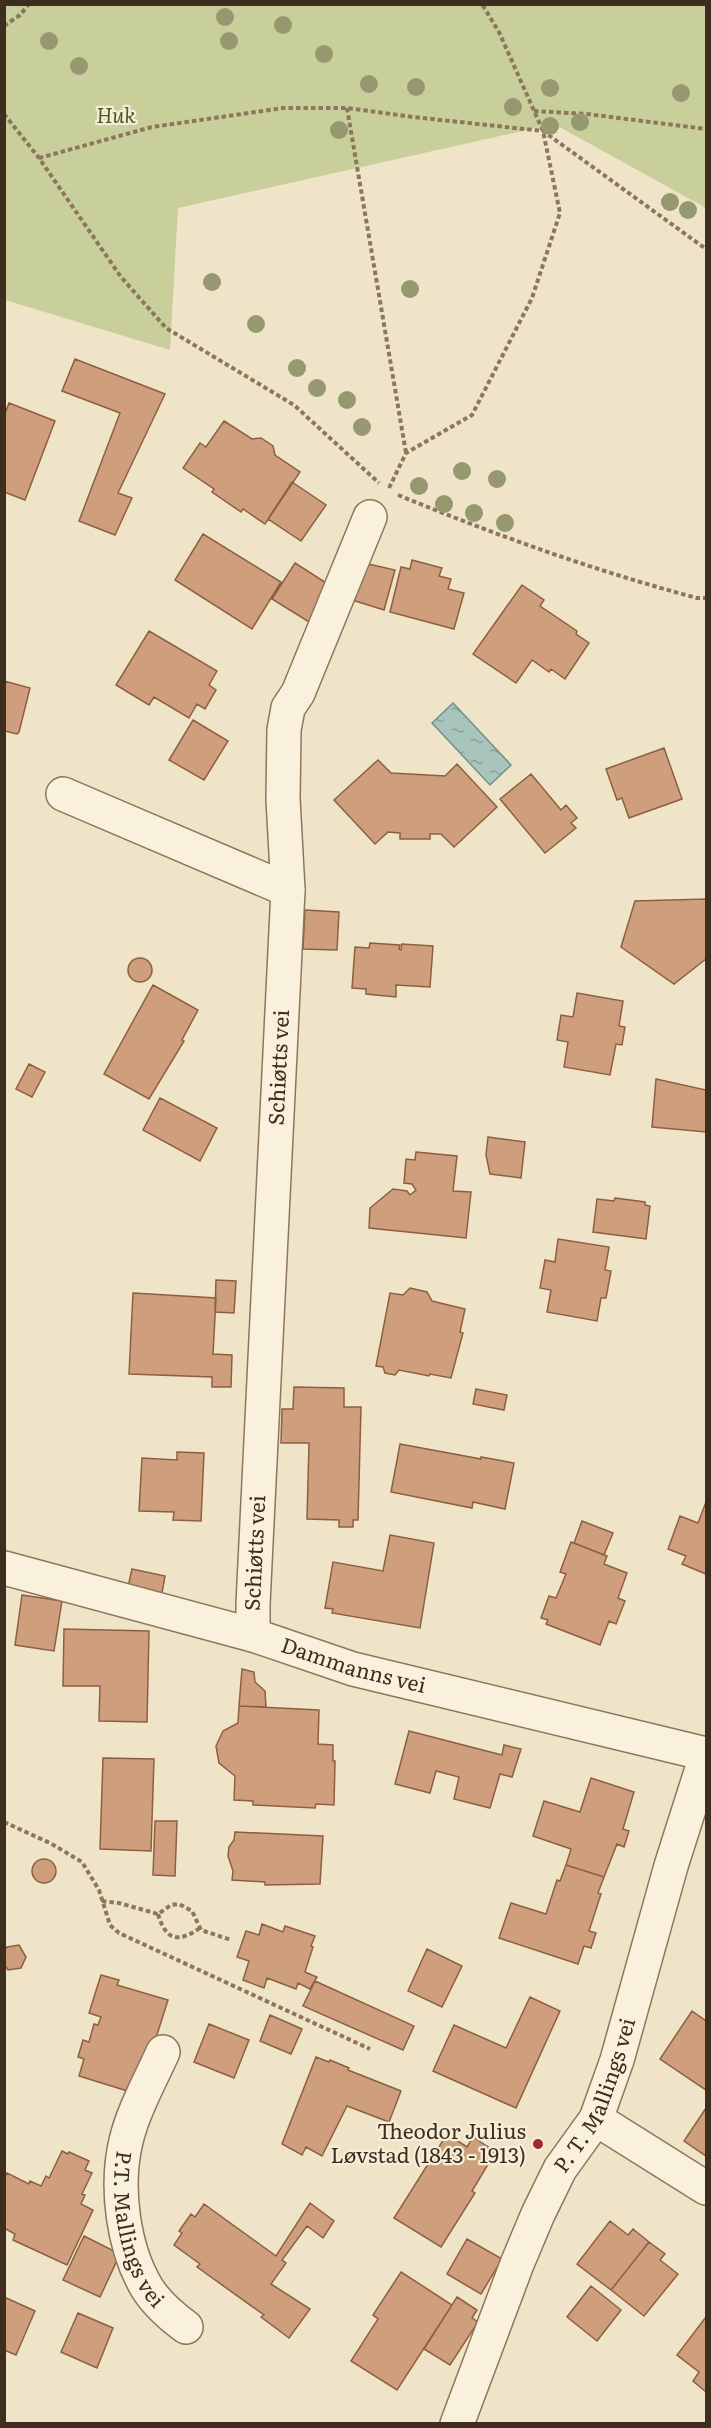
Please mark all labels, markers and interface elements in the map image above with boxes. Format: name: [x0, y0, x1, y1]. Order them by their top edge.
park label: Huk: [96, 98, 136, 129]
street label: Schiøtts vei: [258, 1009, 295, 1126]
street label: Schiøtts vei: [235, 1494, 271, 1611]
street label: Dammanns vei: [277, 1628, 430, 1699]
street label: P. T. Mallings vei: [544, 2014, 641, 2178]
place label: Theodor Julius Løvstad (1843 - 1913): [331, 2114, 526, 2169]
marker: Theodor Julius Løvstad (1843 - 1913): [531, 2137, 545, 2151]
street label: P.T. Mallings vei: [108, 2149, 173, 2313]

